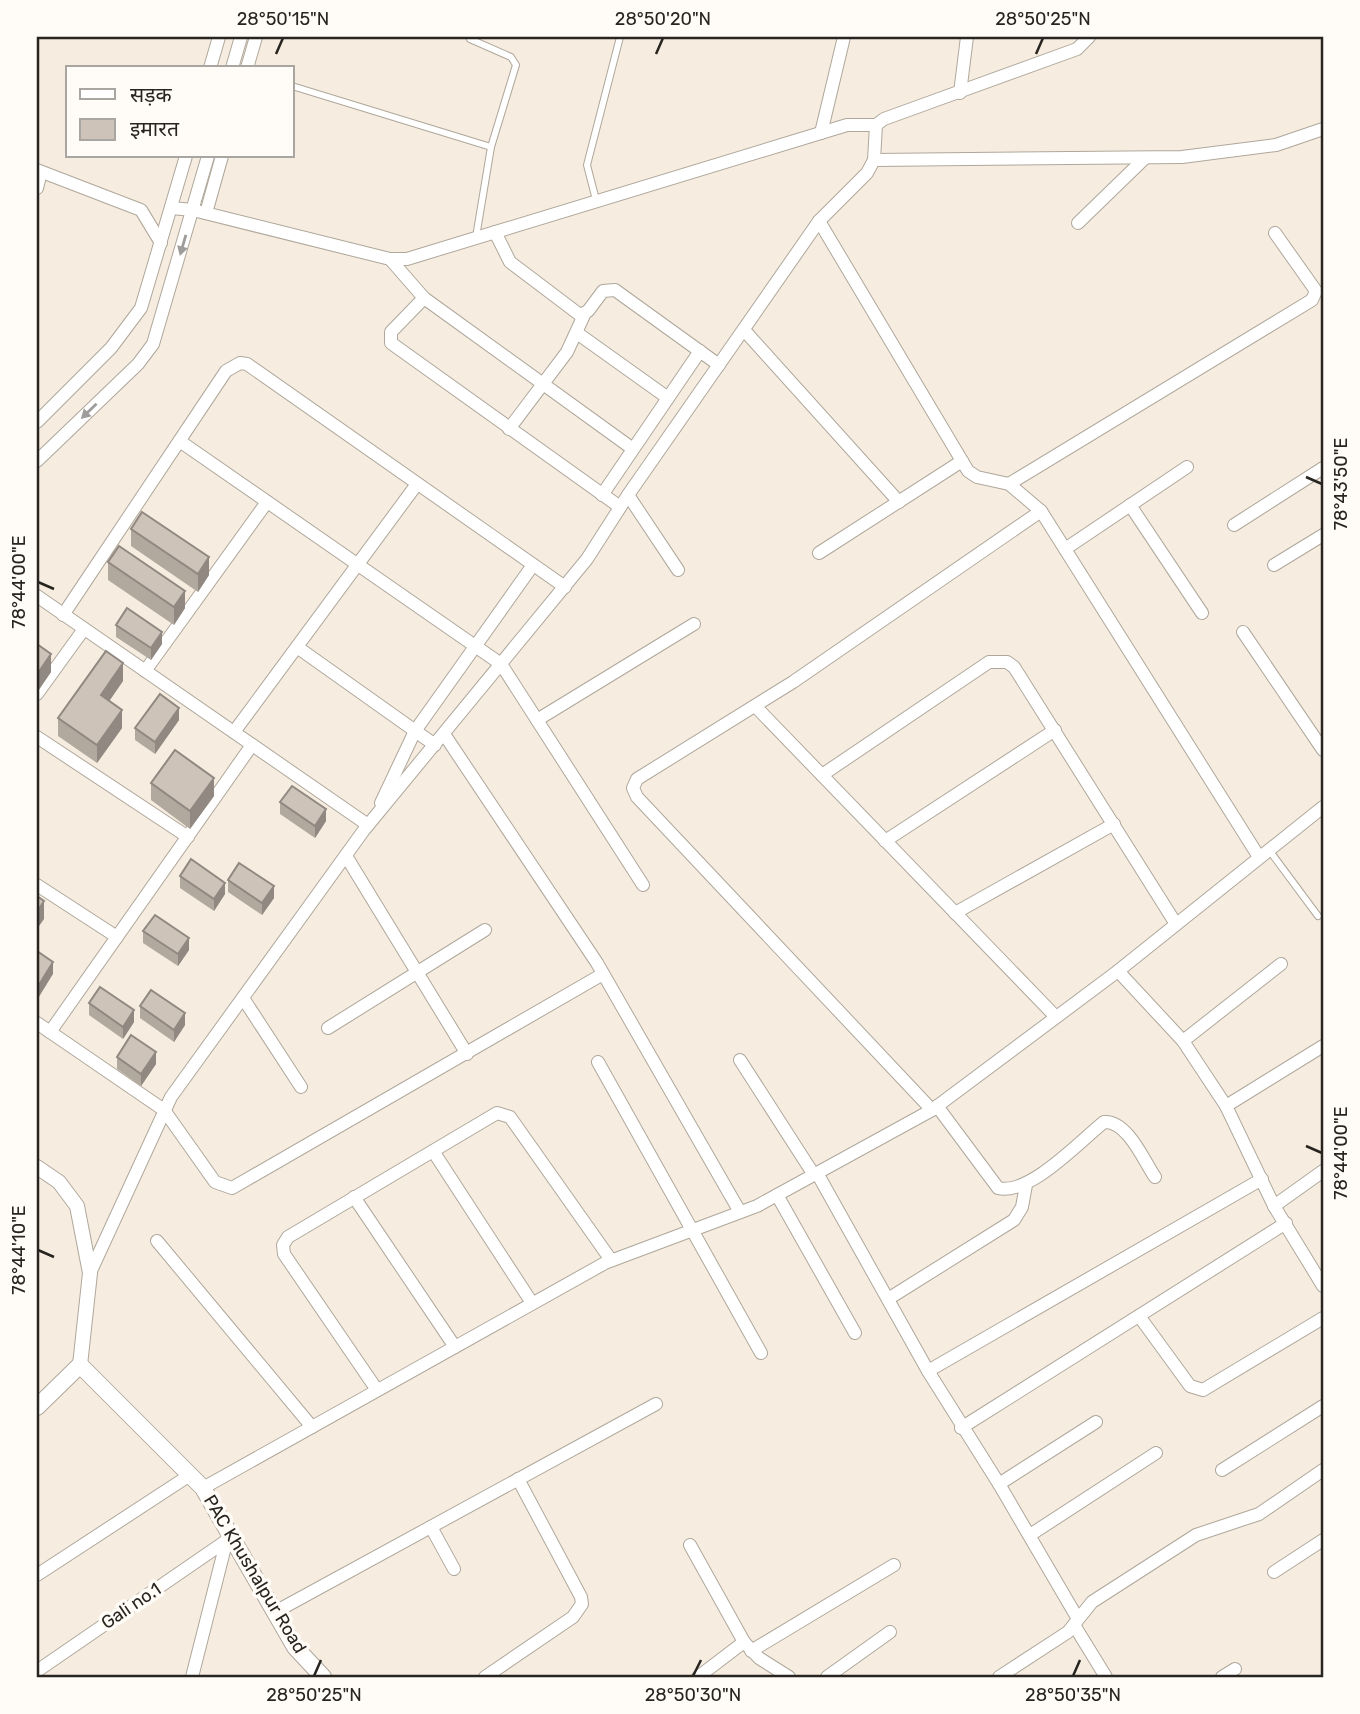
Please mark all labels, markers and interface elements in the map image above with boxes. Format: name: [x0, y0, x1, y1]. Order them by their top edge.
text: 28°50'15"N: [237, 8, 329, 30]
text: 28°50'20"N: [615, 8, 711, 30]
text: 28°50'25"N: [995, 8, 1091, 30]
legend: [66, 66, 294, 158]
text: सड़क: [130, 82, 172, 107]
text: इमारत: [130, 116, 180, 141]
one-way arrow: [177, 235, 187, 256]
one-way arrow: [81, 402, 98, 418]
text: 78°43'50"E: [1330, 438, 1352, 530]
text: 78°44'00"E: [8, 535, 30, 629]
text: 78°44'00"E: [1330, 1106, 1352, 1200]
text: 78°44'10"E: [8, 1205, 30, 1295]
street label: PAC Khushalpur Road: [199, 1491, 311, 1657]
street label: Gali no.1: [97, 1578, 165, 1634]
text: 28°50'25"N: [266, 1684, 362, 1706]
text: 28°50'30"N: [645, 1684, 741, 1706]
text: 28°50'35"N: [1025, 1684, 1121, 1706]

